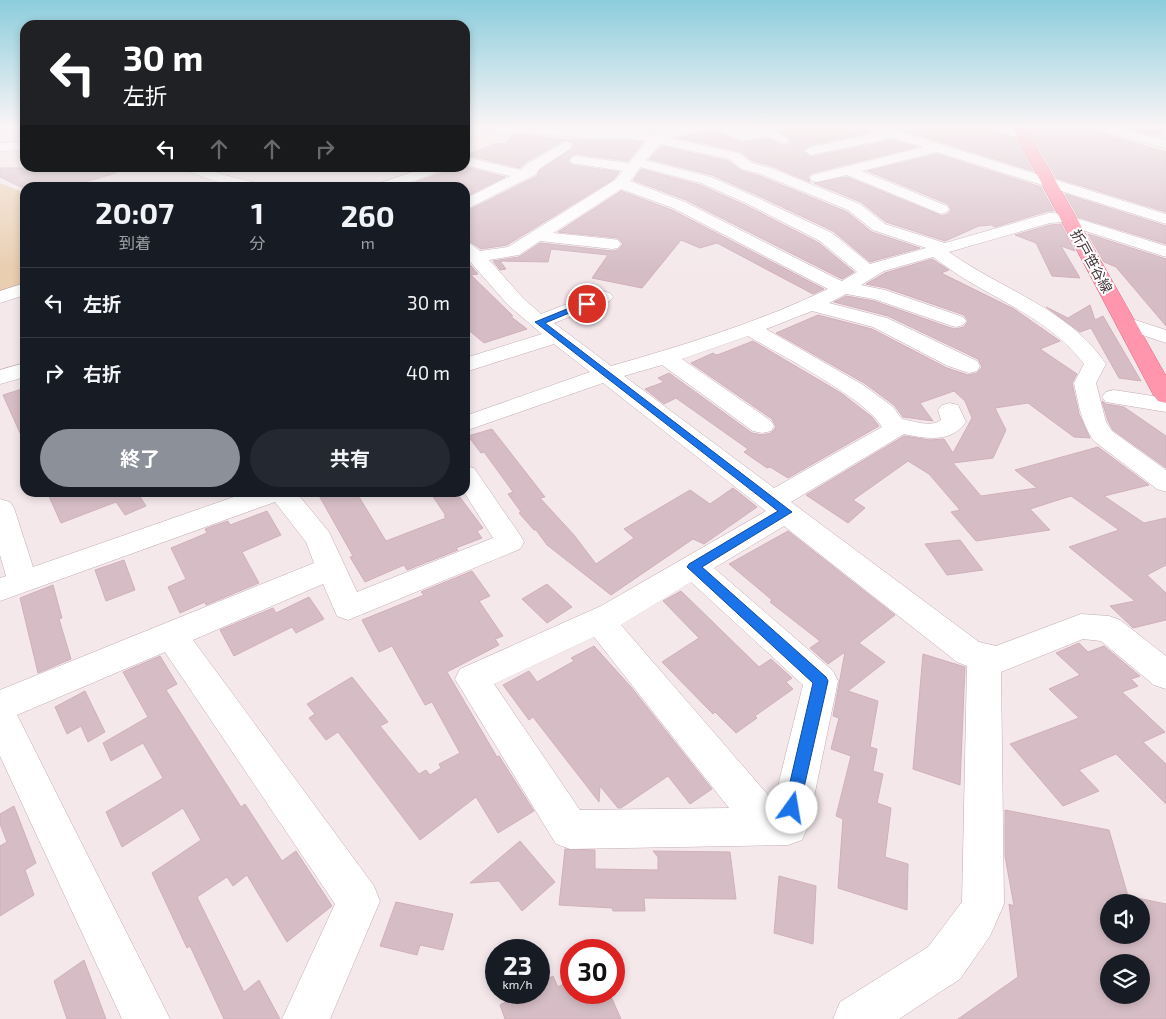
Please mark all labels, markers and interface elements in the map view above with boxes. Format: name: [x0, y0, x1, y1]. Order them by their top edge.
text: 30 m: [123, 36, 203, 78]
icon: left: [40, 40, 105, 105]
text: 左折: [123, 82, 167, 108]
icon: left: [152, 135, 180, 163]
icon: ahead: [205, 135, 233, 163]
icon: ahead: [258, 135, 286, 163]
icon: right: [311, 135, 339, 163]
text: 20:07: [95, 194, 174, 230]
text: 1: [251, 194, 264, 230]
text: 260: [341, 197, 395, 233]
street label: 折戸笹谷線: [1068, 226, 1116, 296]
text: 到着: [119, 233, 151, 252]
text: 分: [249, 233, 265, 252]
text: m: [361, 233, 375, 252]
pin: [566, 283, 608, 325]
icon: left: [40, 289, 68, 317]
icon: arrive: [573, 290, 601, 318]
text: 30 m: [407, 291, 450, 314]
text: 左折: [83, 292, 121, 315]
icon: right: [40, 359, 68, 387]
text: 40 m: [406, 361, 450, 384]
text: 右折: [83, 362, 121, 385]
button: 終了: [40, 429, 240, 487]
button: 共有: [250, 429, 450, 487]
position arrow: [765, 781, 817, 833]
map controls: [1100, 894, 1150, 1004]
button: sound: [1100, 894, 1150, 944]
speed limit sign: 30: [560, 939, 625, 1004]
text: 23: [503, 950, 532, 980]
button: layers: [1100, 954, 1150, 1004]
text: km/h: [503, 977, 532, 991]

